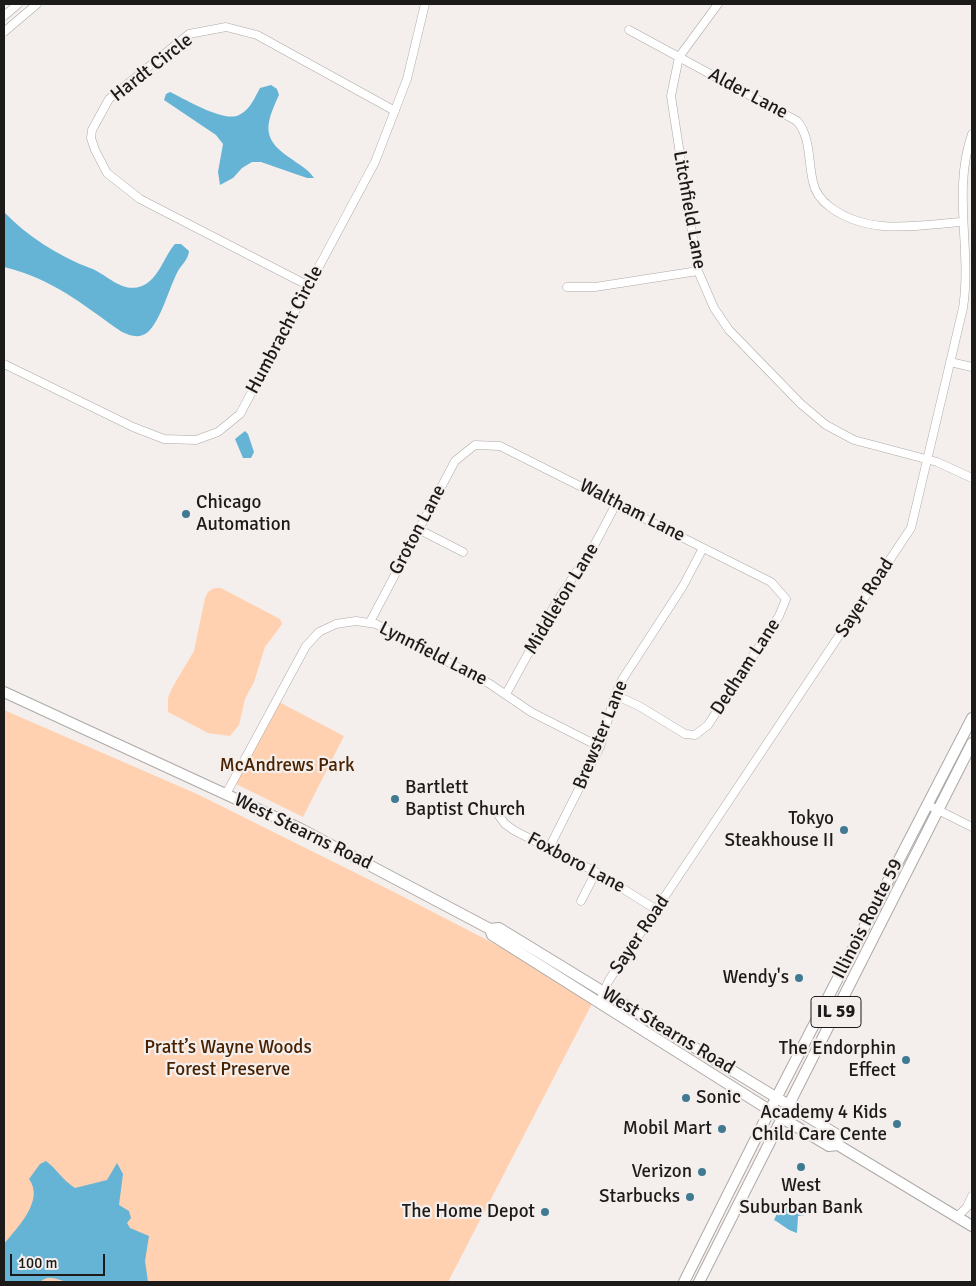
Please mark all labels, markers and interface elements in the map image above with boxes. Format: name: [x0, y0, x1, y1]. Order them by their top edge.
street label: Hardt Circle: [107, 29, 197, 107]
street label: Alder Lane: [704, 64, 792, 124]
street label: Litchfield Lane: [667, 149, 711, 271]
street label: Humbracht Circle: [242, 262, 328, 398]
street label: Waltham Lane: [575, 475, 689, 547]
street label: Groton Lane: [385, 481, 451, 579]
place label: Chicago Automation: [196, 492, 291, 536]
marker: Chicago Automation: [180, 508, 192, 520]
street label: Middleton Lane: [520, 539, 604, 659]
street label: Sayer Road: [831, 554, 899, 642]
street label: Dedham Lane: [706, 614, 786, 720]
street label: Lynnfield Lane: [375, 617, 491, 691]
street label: Brewster Lane: [569, 677, 633, 793]
park label: McAndrews Park: [220, 755, 354, 777]
place label: Bartlett Baptist Church: [405, 777, 525, 821]
street label: West Stearns Road: [230, 789, 376, 875]
marker: Bartlett Baptist Church: [389, 793, 401, 805]
place label: Tokyo Steakhouse II: [725, 808, 834, 852]
marker: Tokyo Steakhouse II: [838, 824, 850, 836]
street label: Foxboro Lane: [523, 828, 629, 898]
street label: Illinois Route 59: [828, 855, 908, 983]
street label: Sayer Road: [605, 891, 675, 979]
place label: Wendy's: [723, 967, 789, 989]
marker: Wendy's: [793, 972, 805, 984]
street label: West Stearns Road: [598, 982, 738, 1080]
road number: IL 59: [811, 996, 861, 1028]
park label: Pratt’s Wayne Woods Forest Preserve: [144, 1037, 312, 1081]
place label: The Endorphin Effect: [779, 1038, 896, 1082]
marker: The Endorphin Effect: [900, 1054, 912, 1066]
place label: Sonic: [696, 1087, 741, 1109]
marker: Sonic: [680, 1092, 692, 1104]
place label: Academy 4 Kids Child Care Cente: [752, 1102, 887, 1146]
place label: Mobil Mart: [623, 1118, 712, 1140]
marker: Academy 4 Kids Child Care Cente: [891, 1118, 903, 1130]
marker: Mobil Mart: [716, 1123, 728, 1135]
place label: Verizon: [632, 1161, 692, 1183]
marker: West Suburban Bank: [795, 1161, 807, 1173]
marker: Verizon: [696, 1166, 708, 1178]
place label: West Suburban Bank: [739, 1175, 863, 1219]
place label: Starbucks: [599, 1186, 680, 1208]
marker: Starbucks: [684, 1191, 696, 1203]
place label: The Home Depot: [402, 1201, 535, 1223]
marker: The Home Depot: [539, 1206, 551, 1218]
scale bar: [12, 1244, 108, 1276]
text: 100 m: [18, 1254, 58, 1272]

